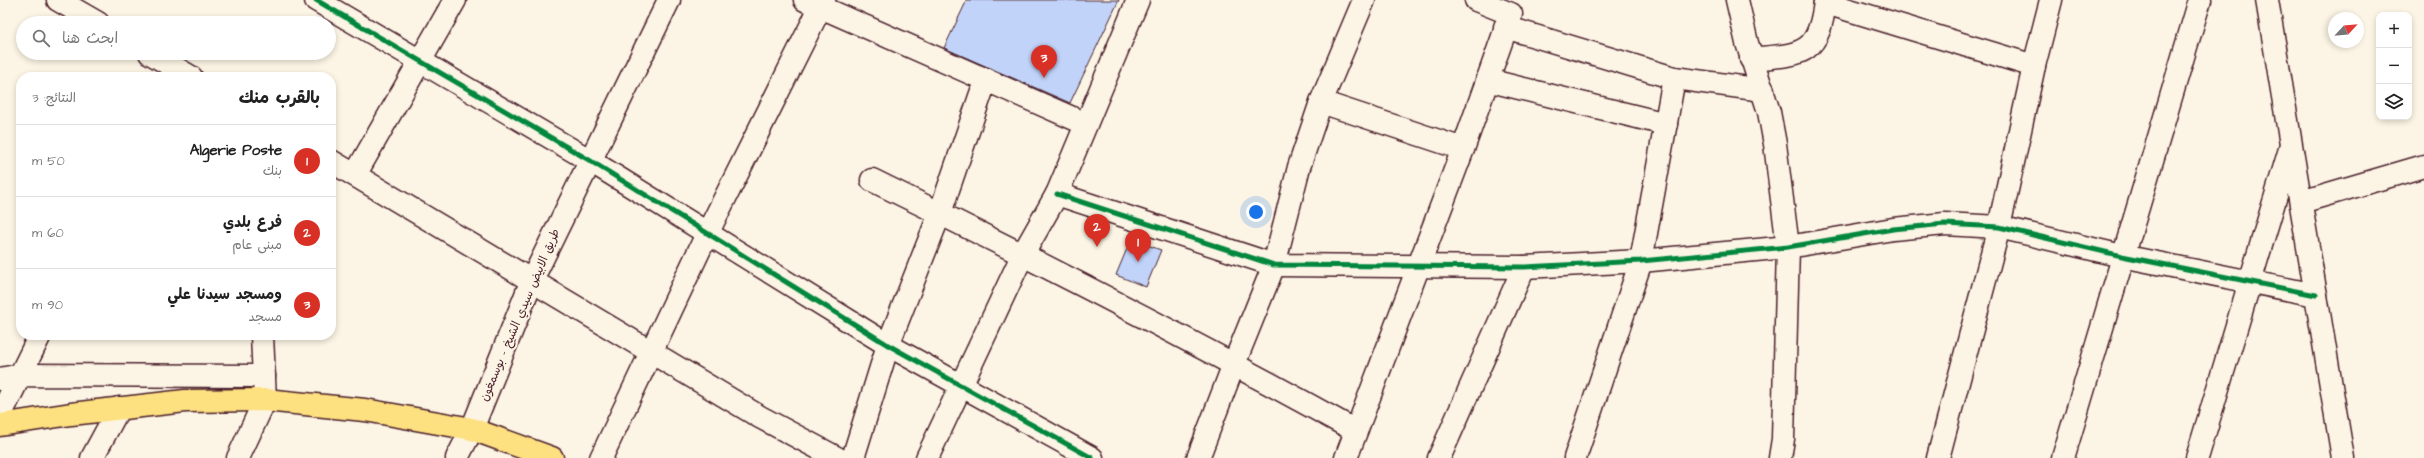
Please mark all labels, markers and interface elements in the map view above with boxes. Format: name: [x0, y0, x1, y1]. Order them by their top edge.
north arrow: [2328, 12, 2364, 48]
map controls: [2376, 12, 2412, 120]
button: +: [2376, 12, 2412, 48]
search box: [16, 16, 336, 60]
icon: search: [30, 27, 52, 49]
text: ابحث هنا: [62, 28, 118, 49]
pin: 3: [1031, 45, 1057, 78]
button: −: [2376, 48, 2412, 84]
button: layers: [2376, 84, 2412, 120]
text: بالقرب منك: [239, 86, 320, 110]
text: النتائج: 3: [32, 89, 76, 107]
text: Algerie Poste: [190, 140, 282, 161]
text: 50 m: [32, 152, 65, 170]
text: 1: [306, 152, 308, 170]
text: بنك: [263, 162, 282, 180]
your location: [1246, 202, 1266, 222]
text: فرع بلدي: [223, 212, 282, 233]
pin: 2: [1084, 214, 1110, 247]
text: 60 m: [32, 224, 64, 242]
text: 2: [303, 224, 311, 242]
street label: طريق الابيض سيدي الشيخ - بوسمغون: [476, 226, 564, 404]
pin: 1: [1125, 229, 1151, 262]
text: مبنى عام: [232, 236, 282, 254]
text: ومسجد سيدنا علي: [168, 284, 282, 305]
text: 90 m: [32, 296, 63, 314]
text: 3: [304, 296, 310, 314]
text: مسجد: [249, 308, 282, 326]

